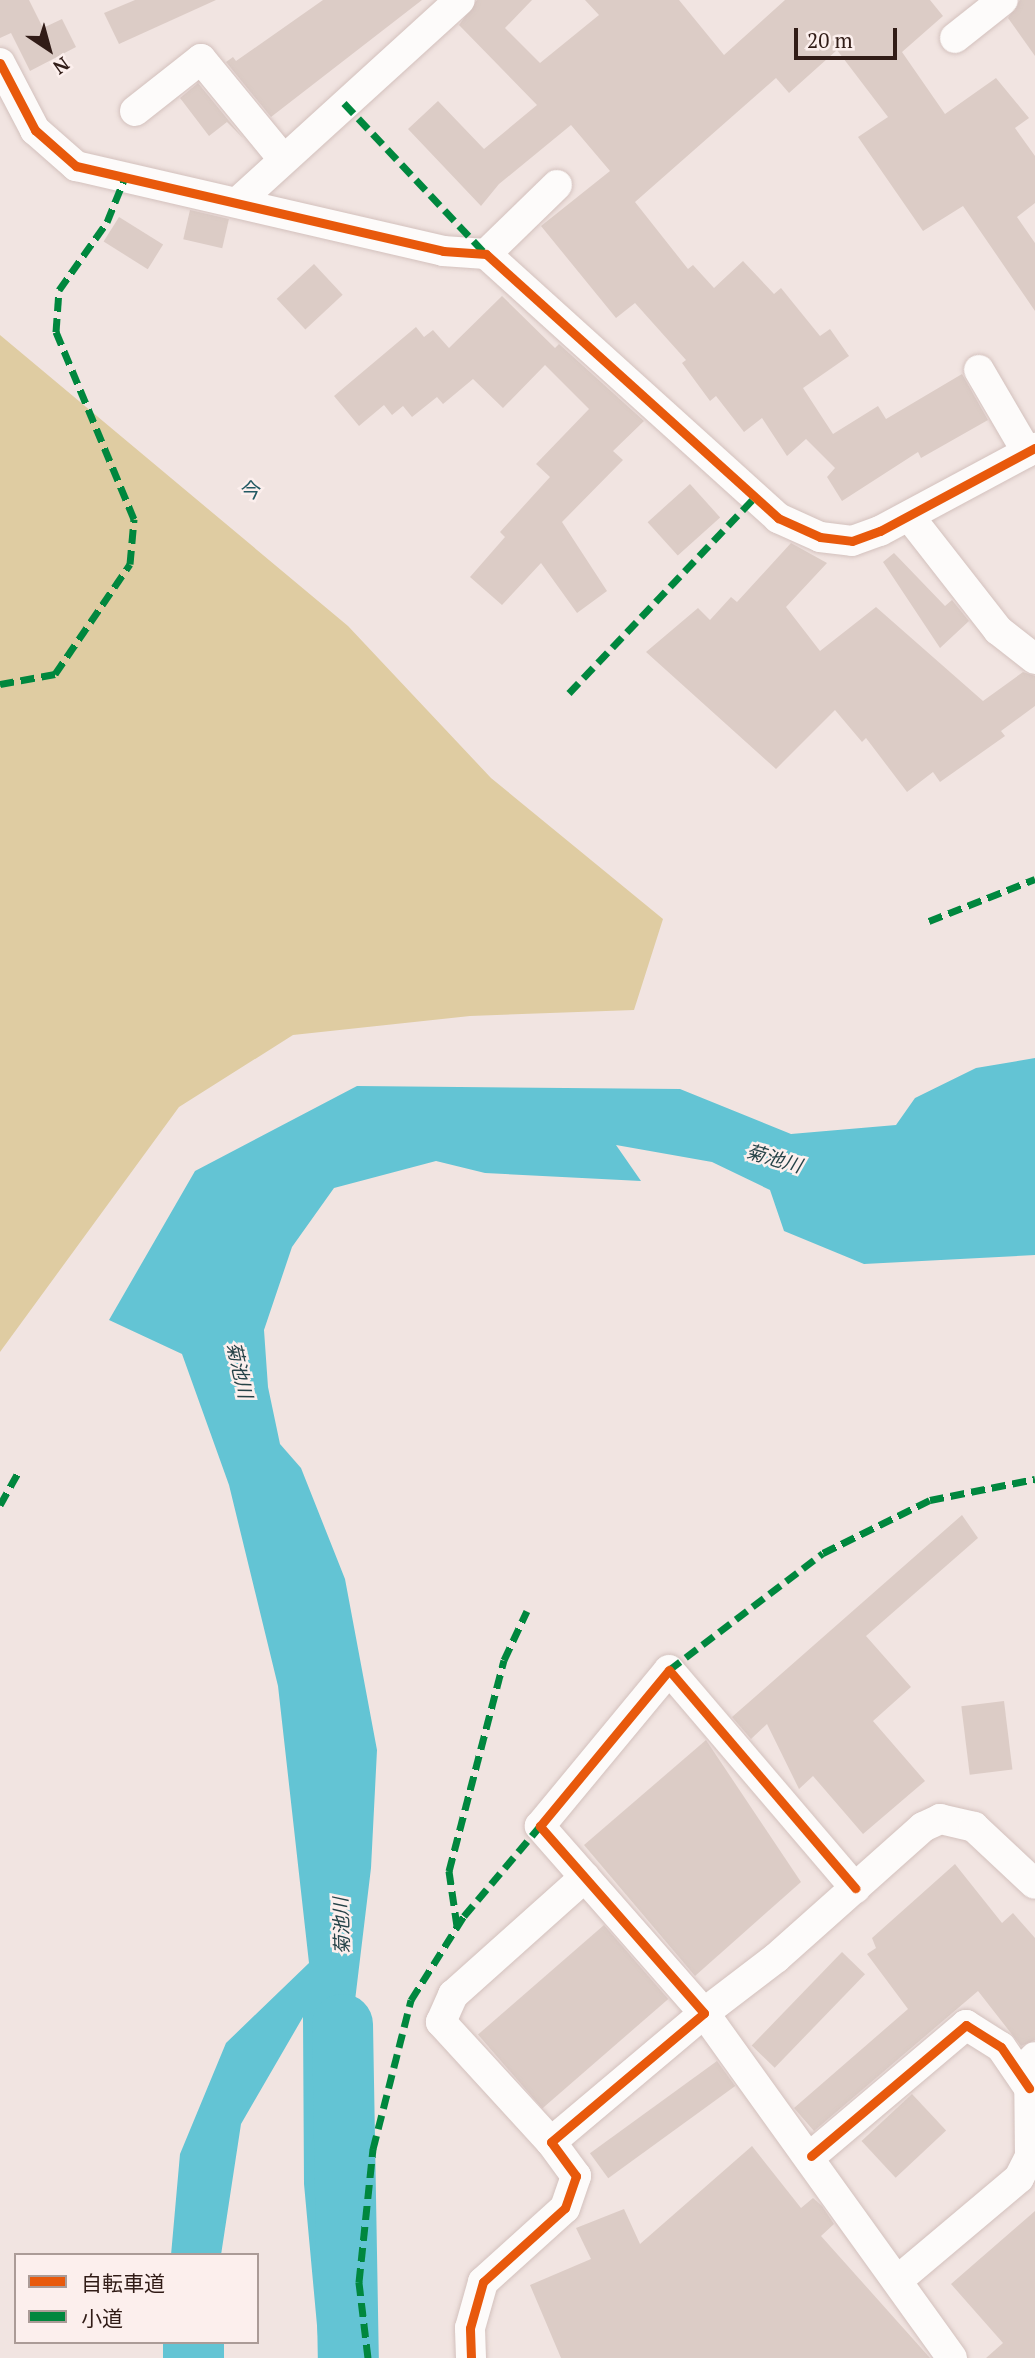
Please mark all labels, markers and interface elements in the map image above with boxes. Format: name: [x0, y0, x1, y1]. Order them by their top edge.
north arrow: [14, 14, 84, 84]
scale bar: [797, 14, 900, 58]
text: 20 m: [807, 26, 853, 54]
text: N: [48, 52, 75, 81]
district label: 今: [241, 477, 261, 503]
water label: 菊池川: [743, 1139, 805, 1177]
water label: 菊池川: [222, 1340, 258, 1400]
water label: 菊池川: [329, 1897, 353, 1955]
legend: [14, 2253, 259, 2344]
text: 自転車道: [81, 2269, 165, 2297]
text: 小道: [81, 2304, 123, 2332]

